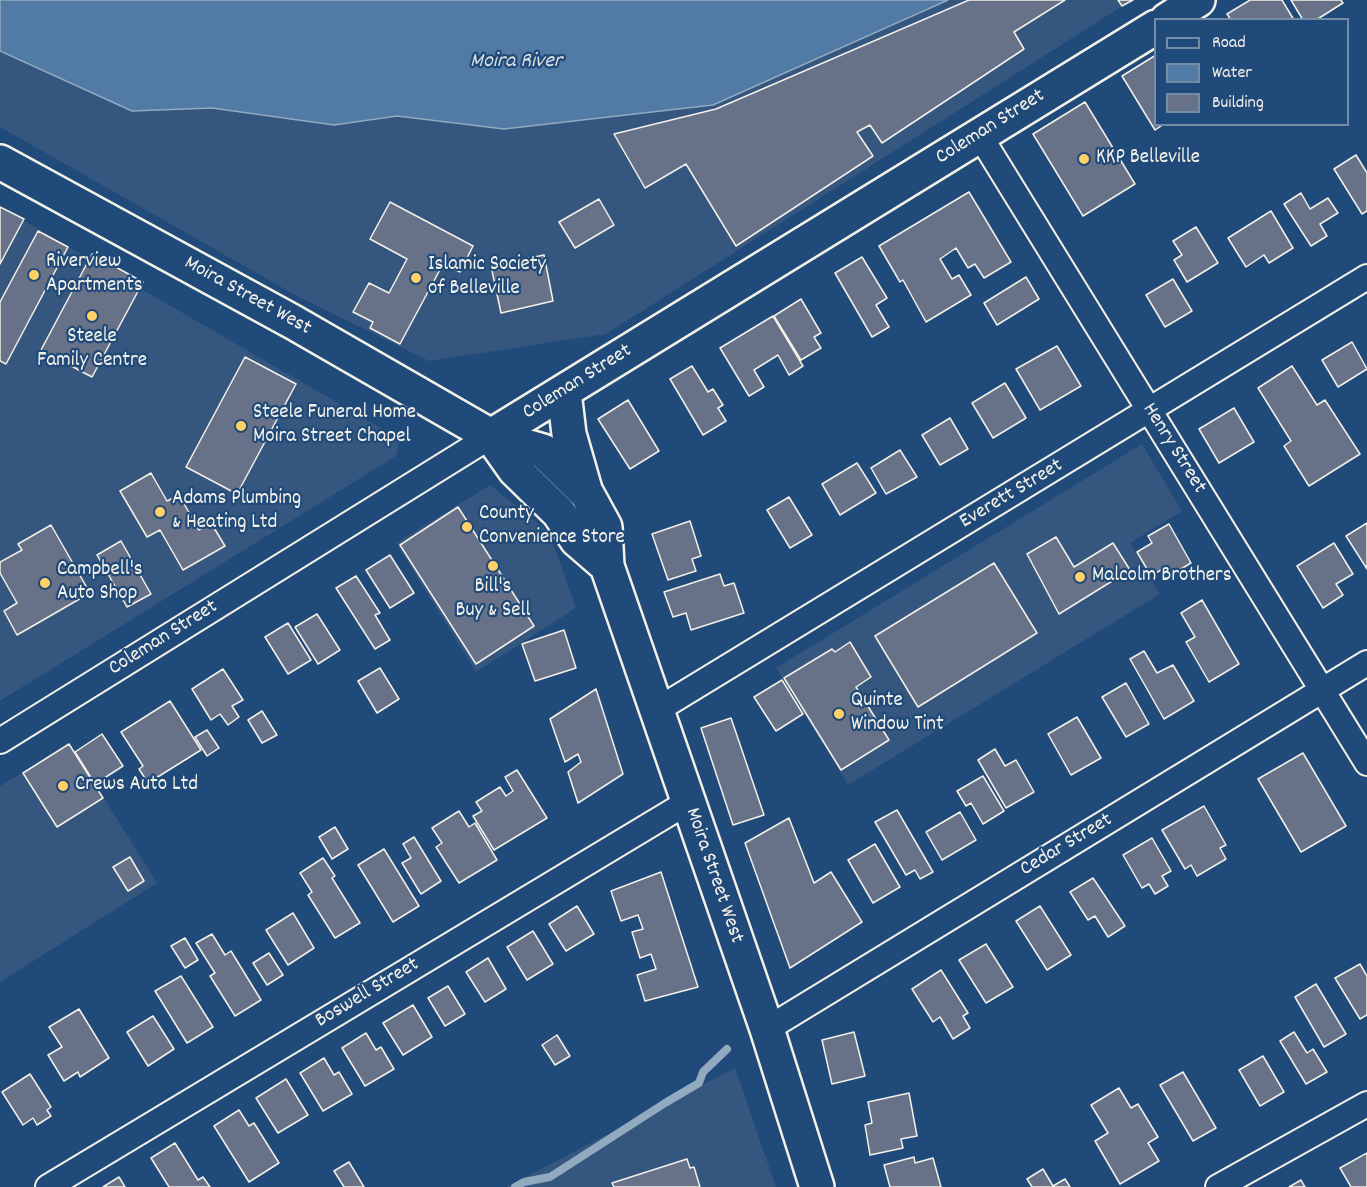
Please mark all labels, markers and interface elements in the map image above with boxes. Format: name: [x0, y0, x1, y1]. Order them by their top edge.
legend: [1154, 18, 1349, 126]
text: Road: [1212, 31, 1246, 56]
water label: Moira River: [470, 50, 562, 76]
text: Water: [1212, 61, 1252, 86]
street label: Coleman Street: [932, 85, 1050, 171]
text: Building: [1212, 91, 1264, 116]
place label: KKP Belleville: [1096, 146, 1200, 172]
marker: KKP Belleville: [1077, 152, 1091, 166]
place label: Riverview Apartments: [46, 250, 142, 300]
street label: Moira Street West: [179, 252, 315, 342]
place label: Islamic Society of Belleville: [428, 253, 546, 303]
marker: Riverview Apartments: [27, 268, 41, 282]
marker: Islamic Society of Belleville: [409, 271, 423, 285]
marker: Steele Family Centre: [85, 309, 99, 323]
place label: Steele Family Centre: [37, 325, 147, 375]
street label: Coleman Street: [519, 340, 637, 426]
street label: Henry Street: [1135, 399, 1211, 499]
place label: Steele Funeral Home Moira Street Chapel: [253, 401, 416, 451]
marker: Steele Funeral Home Moira Street Chapel: [234, 419, 248, 433]
street label: Everett Street: [956, 454, 1068, 536]
place label: Adams Plumbing & Heating Ltd: [172, 487, 301, 537]
place label: County Convenience Store: [479, 502, 625, 552]
marker: Adams Plumbing & Heating Ltd: [153, 505, 167, 519]
marker: County Convenience Store: [460, 520, 474, 534]
place label: Campbell's Auto Shop: [57, 558, 143, 608]
marker: Bill's Buy & Sell: [486, 559, 500, 573]
place label: Malcolm Brothers: [1092, 564, 1232, 590]
marker: Malcolm Brothers: [1073, 570, 1087, 584]
place label: Bill's Buy & Sell: [456, 575, 530, 625]
marker: Campbell's Auto Shop: [38, 576, 52, 590]
street label: Coleman Street: [105, 596, 223, 682]
place label: Quinte Window Tint: [851, 689, 944, 739]
marker: Quinte Window Tint: [832, 707, 846, 721]
place label: Crews Auto Ltd: [75, 773, 198, 799]
marker: Crews Auto Ltd: [56, 779, 70, 793]
street label: Moira Street West: [678, 805, 748, 947]
street label: Cedar Street: [1016, 809, 1118, 883]
street label: Boswell Street: [311, 953, 425, 1035]

